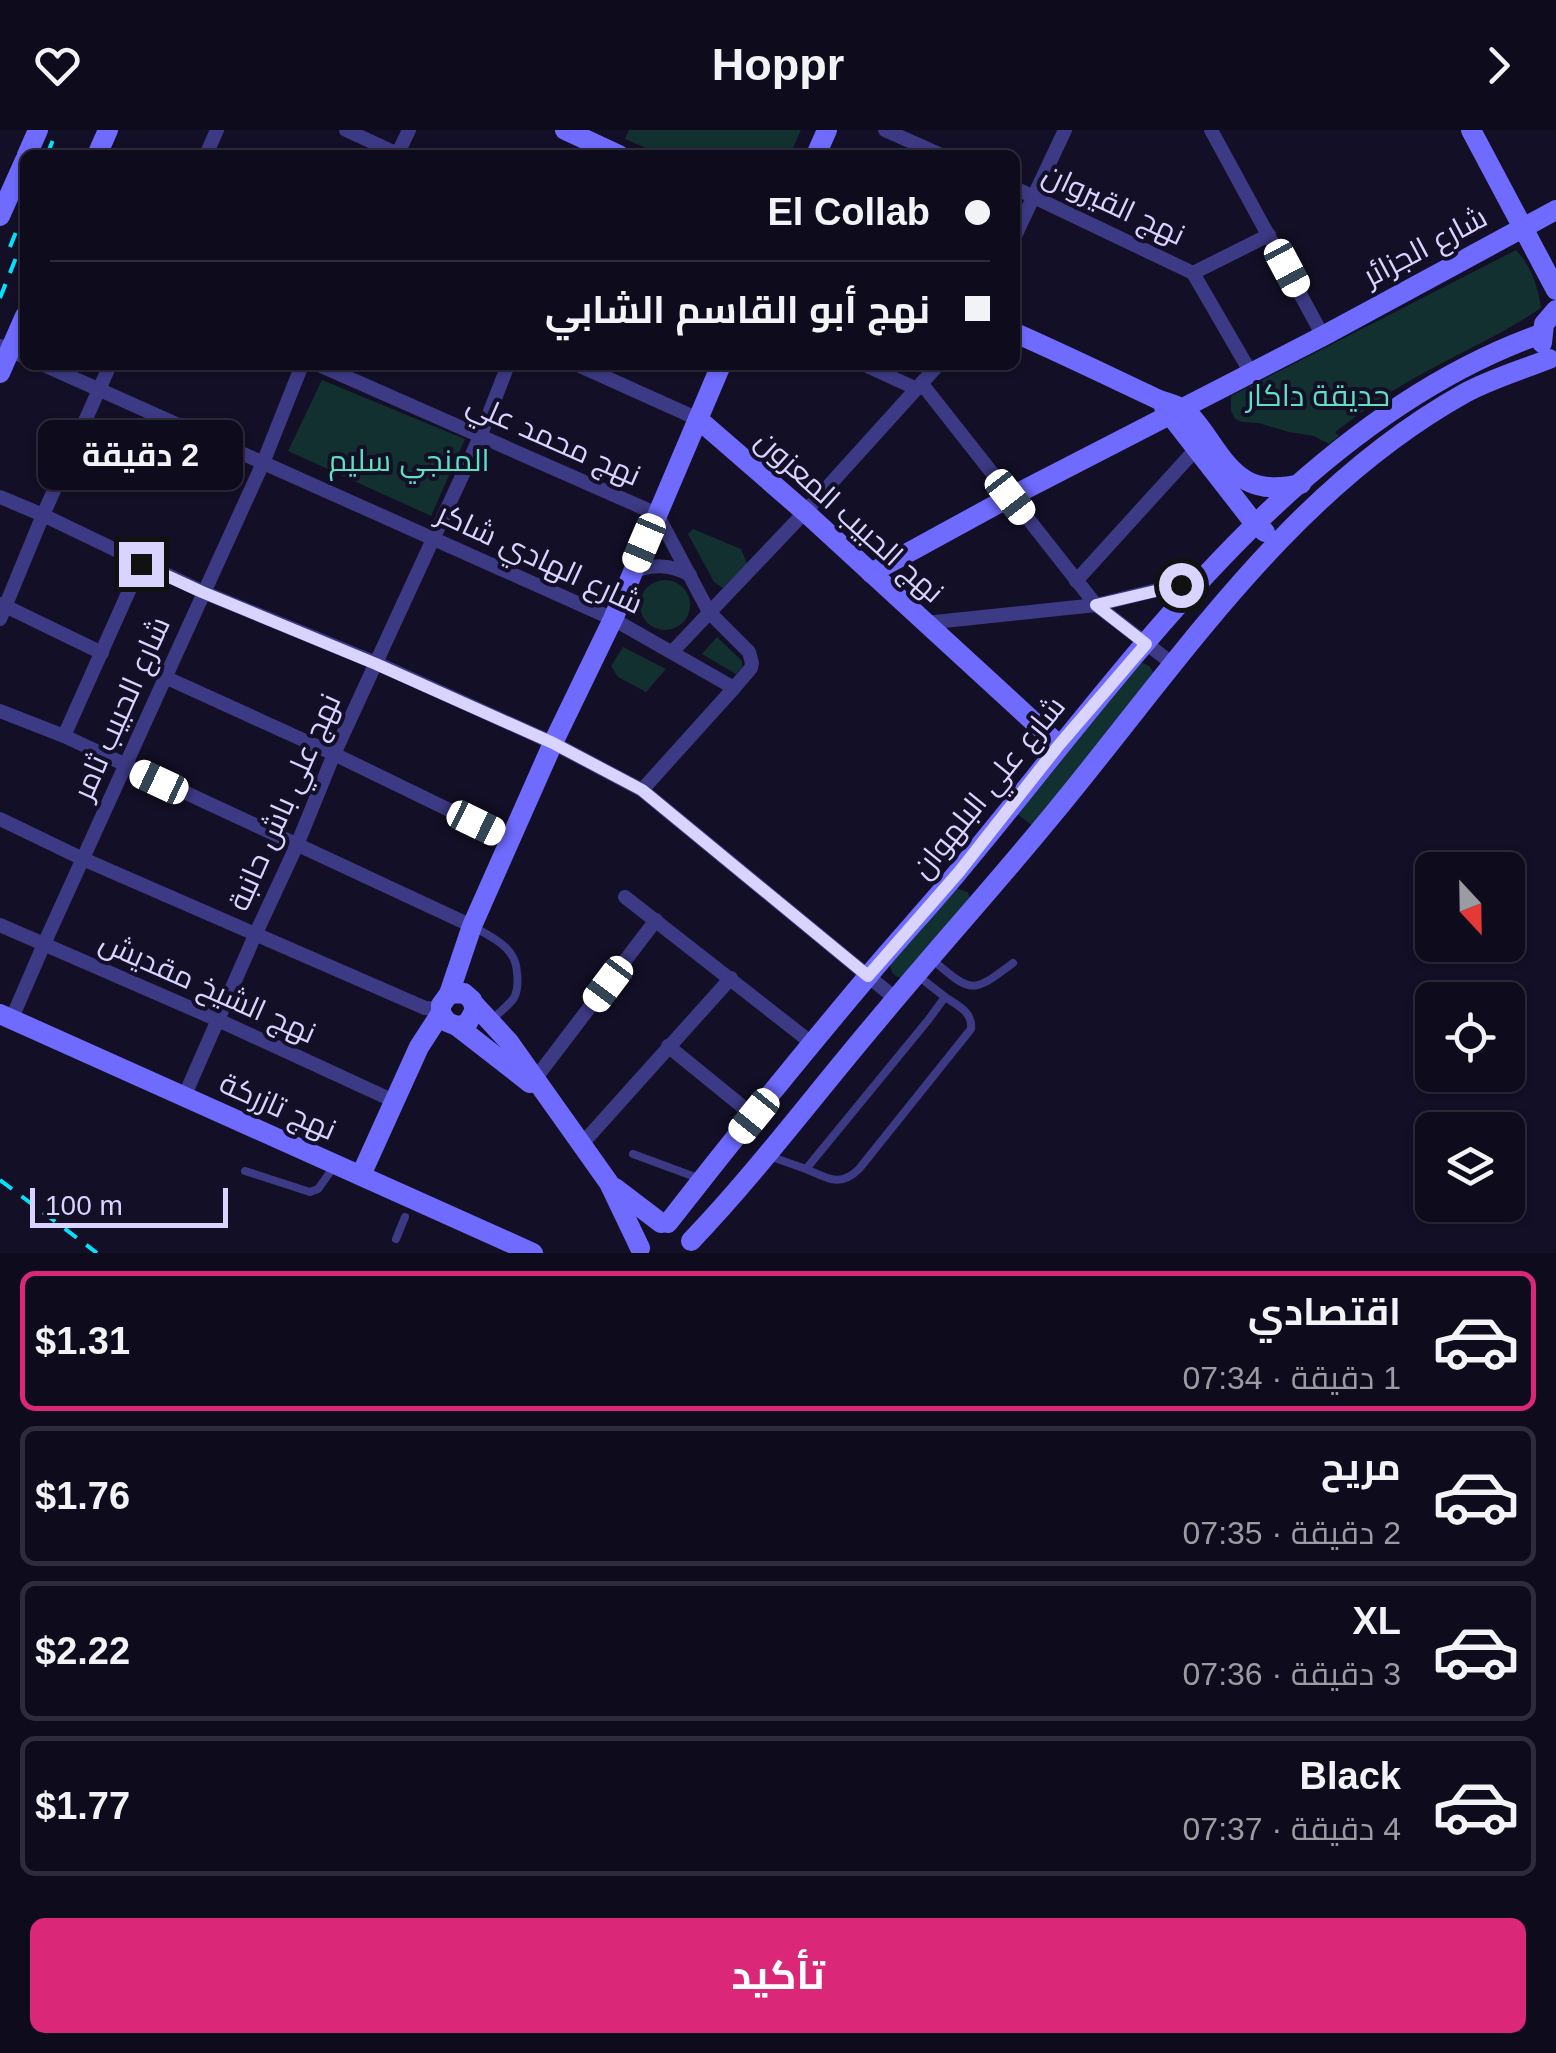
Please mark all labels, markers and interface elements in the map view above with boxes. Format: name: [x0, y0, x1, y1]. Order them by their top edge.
icon: heart: [30, 38, 85, 93]
icon: forward: [1471, 38, 1526, 93]
text: Hoppr: [712, 39, 844, 90]
street label: نهج القيروان: [1036, 157, 1190, 255]
text: El Collab: [767, 191, 930, 233]
street label: شارع الجزائر: [1356, 200, 1494, 297]
car: [1260, 234, 1314, 302]
text: نهج أبو القاسم الشابي: [545, 289, 930, 331]
park label: حديقة داكار: [1244, 379, 1390, 413]
street label: نهج محمد علي: [459, 386, 646, 498]
callout: 2 دقيقة: [38, 419, 244, 489]
street label: نهج الحبيب المعزون: [747, 423, 951, 612]
text: 2 دقيقة: [82, 437, 199, 473]
park label: المنجي سليم: [329, 444, 489, 484]
car: [980, 464, 1040, 530]
street label: شارع الهادي شاكر: [427, 495, 648, 626]
car: [618, 510, 670, 576]
route end: [119, 542, 164, 587]
route start: [1159, 563, 1204, 608]
street label: شارع الحبيب ثامر: [65, 612, 180, 808]
street label: نهج علي باش حانبة: [221, 688, 353, 918]
street label: شارع علي البلهوان: [905, 690, 1077, 889]
car: [125, 756, 193, 808]
car: [442, 796, 510, 850]
north arrow: [1415, 852, 1525, 962]
map controls: [1415, 852, 1525, 1222]
street label: نهج الشيخ مقديش: [93, 925, 321, 1053]
car: [578, 951, 638, 1017]
button: locate: [1415, 982, 1525, 1092]
street label: نهج تازركة: [213, 1066, 341, 1150]
car: [723, 1083, 785, 1149]
button: layers: [1415, 1112, 1525, 1222]
scale bar: [30, 1183, 228, 1228]
text: 100 m: [45, 1190, 123, 1221]
text: اقتصادي: [1248, 1291, 1401, 1333]
icon: car: [1431, 1296, 1521, 1386]
text: $1.31: [35, 1320, 130, 1362]
text: 1 دقيقة · 07:34: [1183, 1360, 1401, 1396]
text: مريح: [1321, 1446, 1401, 1488]
icon: car: [1431, 1451, 1521, 1541]
text: $1.76: [35, 1475, 130, 1517]
text: 2 دقيقة · 07:35: [1183, 1515, 1401, 1551]
text: XL: [1352, 1600, 1401, 1642]
icon: car: [1431, 1606, 1521, 1696]
text: $2.22: [35, 1630, 130, 1672]
text: 3 دقيقة · 07:36: [1183, 1656, 1401, 1692]
text: Black: [1300, 1755, 1401, 1797]
icon: car: [1431, 1761, 1521, 1851]
text: $1.77: [35, 1785, 130, 1827]
text: 4 دقيقة · 07:37: [1183, 1811, 1401, 1847]
button: تأكيد: [30, 1918, 1526, 2033]

